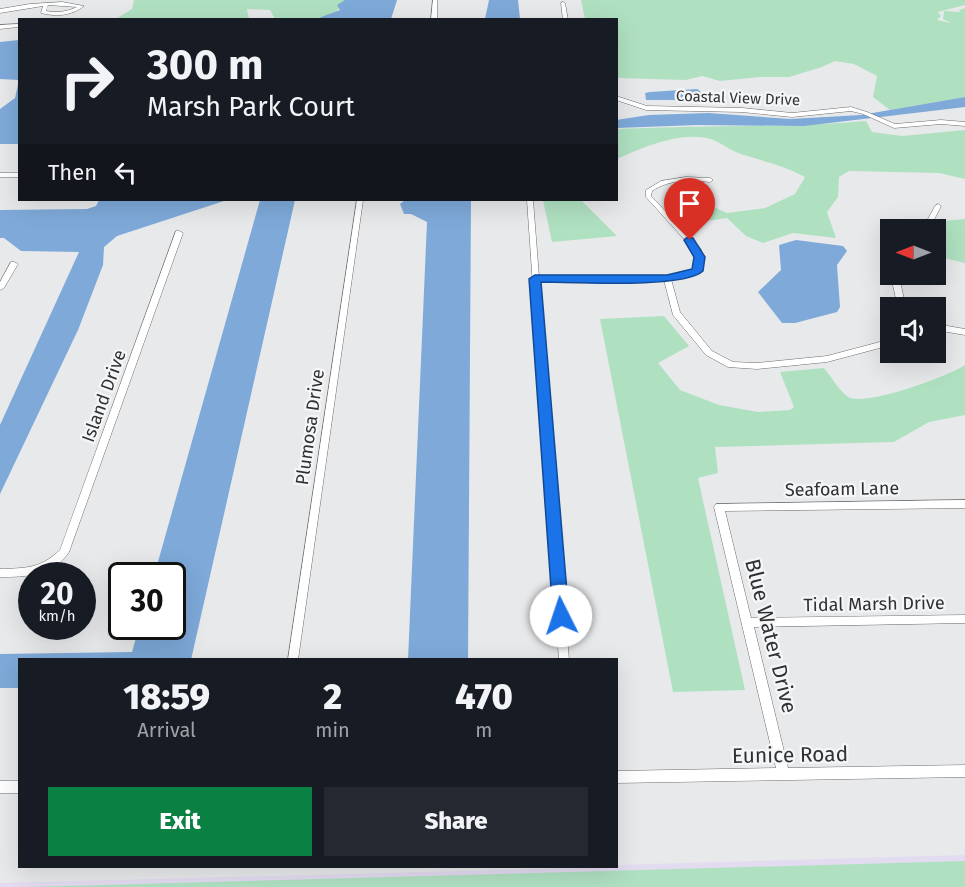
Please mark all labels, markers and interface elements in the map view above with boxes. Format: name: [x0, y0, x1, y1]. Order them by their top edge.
text: 300 m: [147, 40, 263, 90]
icon: right: [48, 42, 126, 120]
street label: Coastal View Drive: [676, 87, 800, 109]
text: Marsh Park Court: [147, 91, 355, 123]
icon: left: [109, 156, 142, 189]
text: Then: [48, 159, 97, 186]
pin: [664, 178, 715, 240]
icon: arrive: [673, 187, 706, 220]
north arrow: [880, 219, 946, 285]
map controls: [880, 219, 946, 363]
button: sound: [880, 297, 946, 363]
street label: Island Drive: [77, 347, 131, 445]
street label: Plumosa Drive: [291, 368, 329, 486]
street label: Seafoam Lane: [785, 477, 899, 501]
street label: Blue Water Drive: [739, 556, 803, 716]
speed limit sign: 30: [108, 562, 186, 640]
text: 20: [40, 576, 74, 612]
position arrow: [529, 584, 593, 648]
street label: Tidal Marsh Drive: [803, 592, 945, 616]
text: km/h: [38, 607, 76, 625]
text: 18:59: [123, 675, 210, 719]
text: 2: [323, 675, 342, 719]
text: 470: [455, 675, 513, 719]
text: Arrival: [137, 718, 196, 742]
text: min: [315, 718, 350, 742]
text: m: [475, 718, 492, 742]
street label: Eunice Road: [732, 741, 848, 769]
button: Exit: [48, 787, 312, 856]
button: Share: [324, 787, 588, 856]

